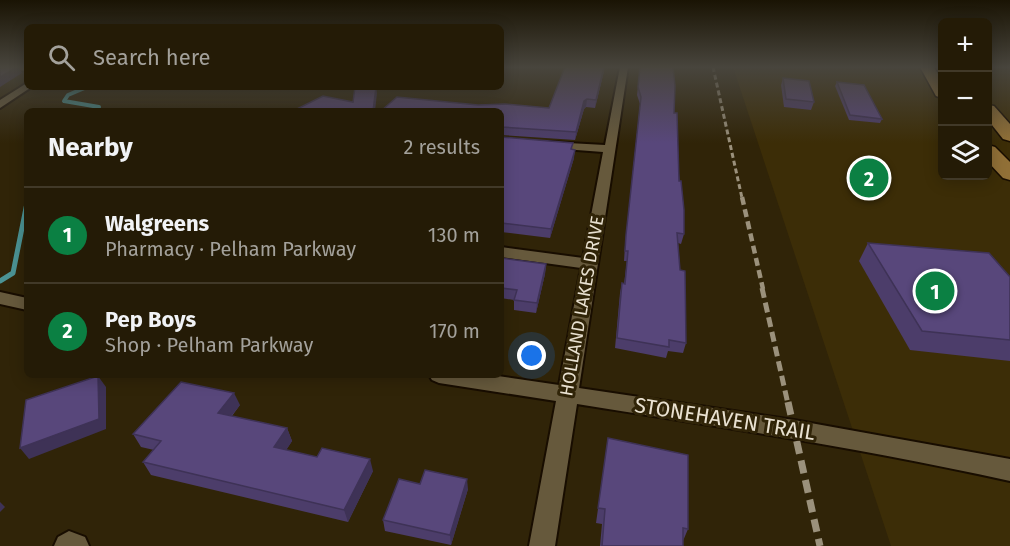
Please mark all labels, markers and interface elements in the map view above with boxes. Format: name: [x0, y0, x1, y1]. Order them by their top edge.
map controls: [938, 18, 992, 180]
button: +: [938, 18, 992, 72]
search box: [24, 24, 504, 90]
icon: search: [45, 41, 78, 74]
text: Search here: [93, 44, 211, 71]
button: −: [938, 72, 992, 126]
button: layers: [938, 126, 992, 180]
text: Nearby: [48, 132, 133, 163]
text: 2 results: [403, 135, 480, 159]
pin: 2: [850, 156, 888, 201]
text: Walgreens: [105, 210, 209, 237]
street label: HOLLAND LAKES DRIVE: [555, 214, 609, 398]
text: 1: [63, 223, 72, 247]
text: 130 m: [428, 223, 480, 247]
text: Pharmacy · Pelham Parkway: [105, 237, 356, 261]
pin: 1: [916, 268, 954, 314]
text: Pep Boys: [105, 306, 196, 333]
text: 2: [62, 319, 73, 343]
text: 170 m: [429, 319, 480, 343]
text: Shop · Pelham Parkway: [105, 333, 313, 357]
your location: [517, 341, 546, 370]
street label: STONEHAVEN TRAIL: [633, 392, 818, 446]

